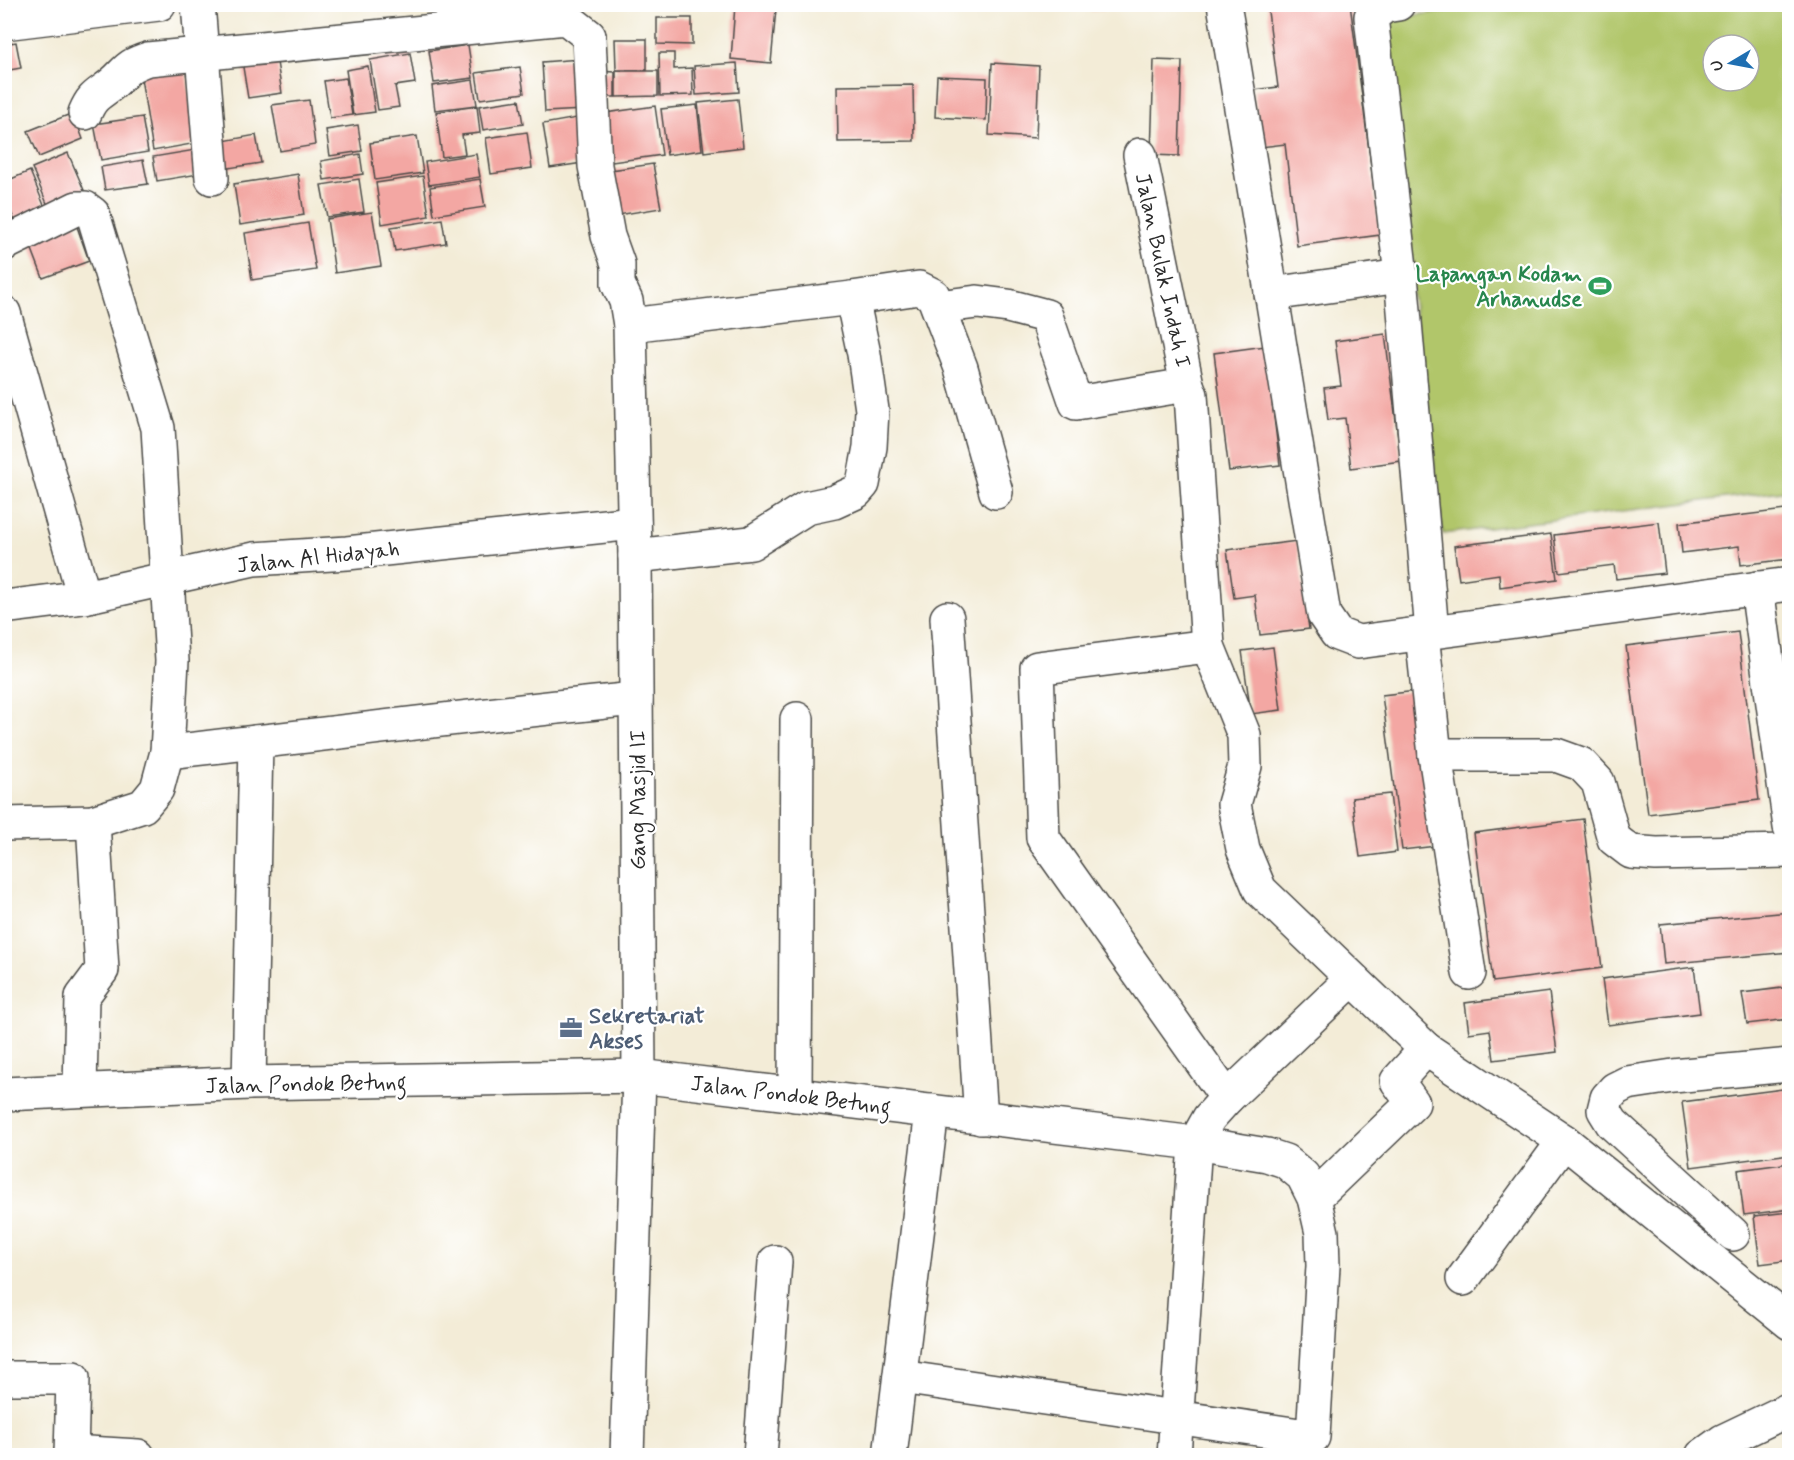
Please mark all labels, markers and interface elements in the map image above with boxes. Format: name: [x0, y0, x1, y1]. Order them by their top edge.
north arrow: [1701, 33, 1761, 93]
text: U: [1706, 58, 1729, 72]
street label: Jalan Bulak Indah I: [1128, 170, 1196, 370]
place label: Lapangan Kodam Arhanudse: [1416, 261, 1582, 314]
sports icon: Lapangan Kodam Arhanudse: [1587, 273, 1613, 299]
street label: Jalan Al Hidayah: [235, 536, 401, 580]
street label: Gang Masjid II: [625, 730, 656, 870]
place label: Sekretariat Akses: [589, 1003, 705, 1056]
office icon: Sekretariat Akses: [558, 1015, 584, 1041]
street label: Jalan Pondok Betung: [205, 1069, 407, 1104]
street label: Jalan Pondok Betung: [689, 1070, 893, 1125]

